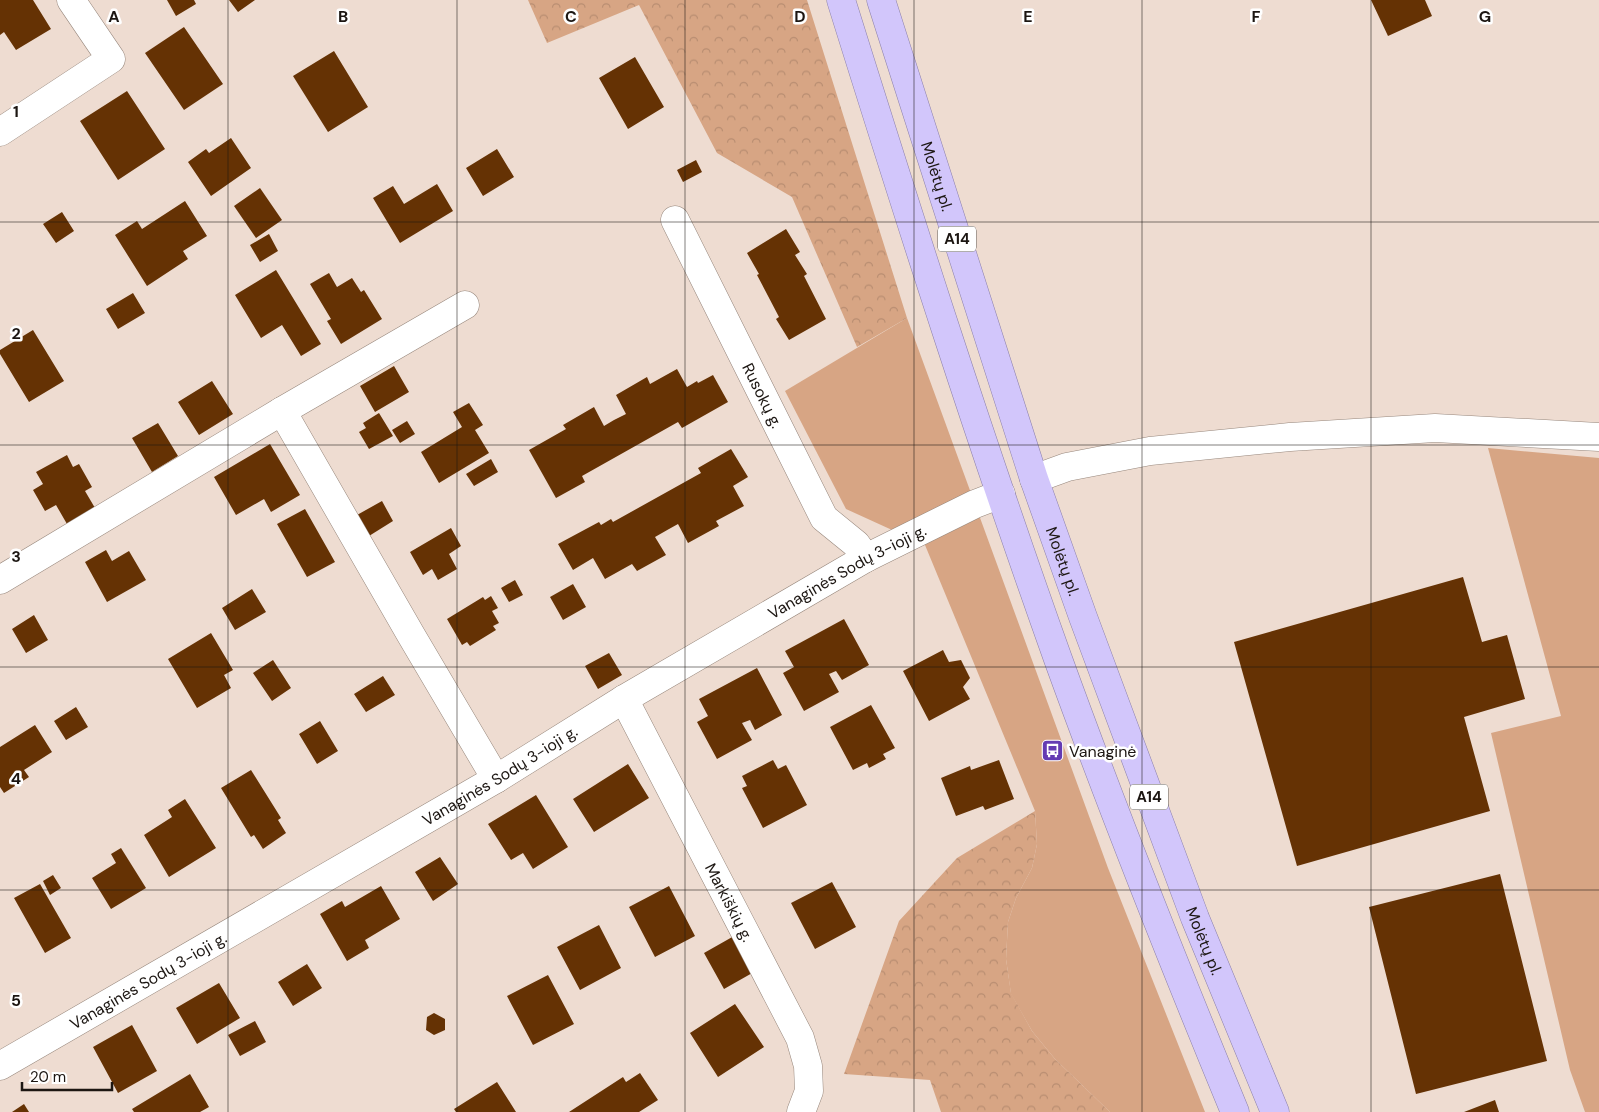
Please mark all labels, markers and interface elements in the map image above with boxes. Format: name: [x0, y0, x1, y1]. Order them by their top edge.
text: A: [108, 6, 120, 27]
text: B: [338, 6, 348, 27]
text: C: [565, 6, 577, 27]
text: D: [794, 6, 806, 27]
text: E: [1023, 6, 1033, 27]
text: F: [1252, 6, 1261, 27]
text: G: [1479, 6, 1491, 27]
text: 1: [13, 101, 19, 122]
street label: Molėtų pl.: [916, 139, 958, 214]
road number: A14: [938, 226, 976, 252]
text: 2: [11, 323, 21, 344]
street label: Rusokų g.: [738, 359, 788, 431]
street label: Vanaginės Sodų 3-ioji g.: [764, 519, 930, 623]
street label: Molėtų pl.: [1041, 524, 1085, 599]
text: 3: [11, 546, 21, 567]
street label: Vanaginės Sodų 3-ioji g.: [418, 720, 581, 830]
bus stop icon: Vanaginė: [1041, 739, 1065, 763]
place label: Vanaginė: [1069, 741, 1136, 762]
text: 4: [11, 768, 21, 789]
road number: A14: [1130, 784, 1168, 810]
street label: Markiškių g.: [700, 859, 759, 945]
street label: Molėtų pl.: [1181, 904, 1228, 978]
street label: Vanaginės Sodų 3-ioji g.: [66, 927, 230, 1034]
text: 5: [11, 990, 21, 1011]
scale bar: [22, 1060, 112, 1092]
text: 20 m: [30, 1067, 66, 1087]

